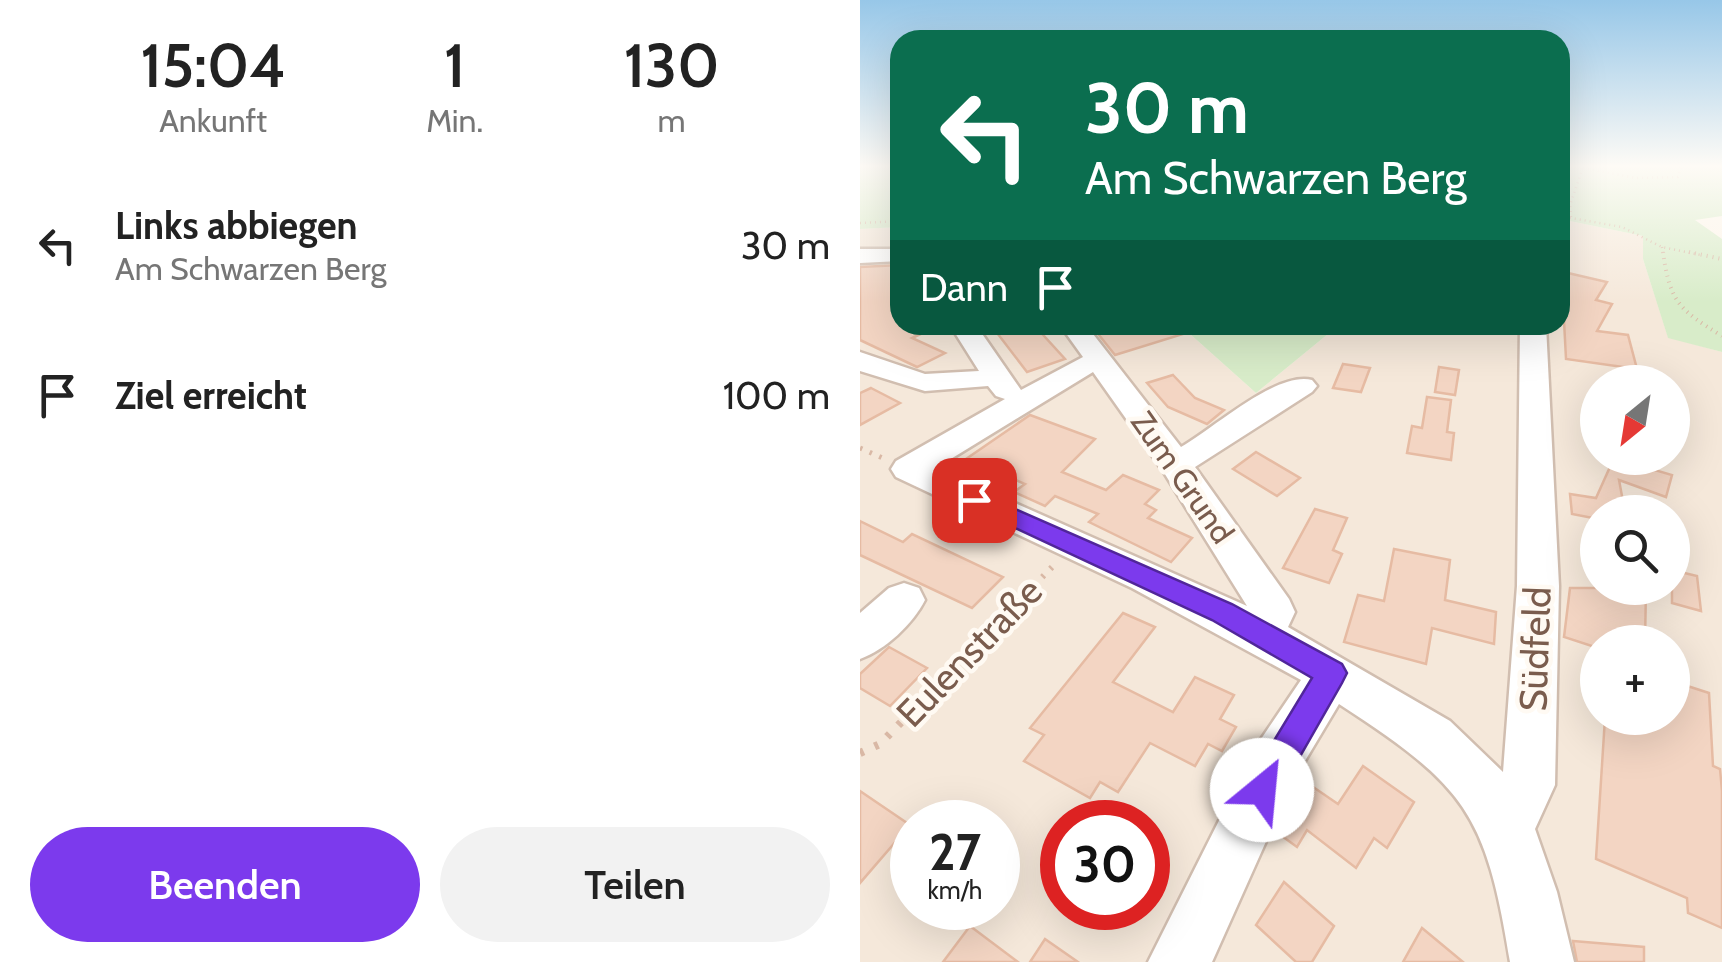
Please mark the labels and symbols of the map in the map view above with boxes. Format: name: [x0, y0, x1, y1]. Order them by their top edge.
north arrow: [1580, 365, 1690, 475]
street label: Zum Grund: [1123, 403, 1243, 551]
pin: [932, 458, 1017, 543]
street label: Eulenstraße: [886, 568, 1052, 736]
street label: Südfeld: [1509, 586, 1561, 712]
position arrow: [1210, 738, 1314, 842]
speed limit sign: 30: [1040, 800, 1170, 930]

